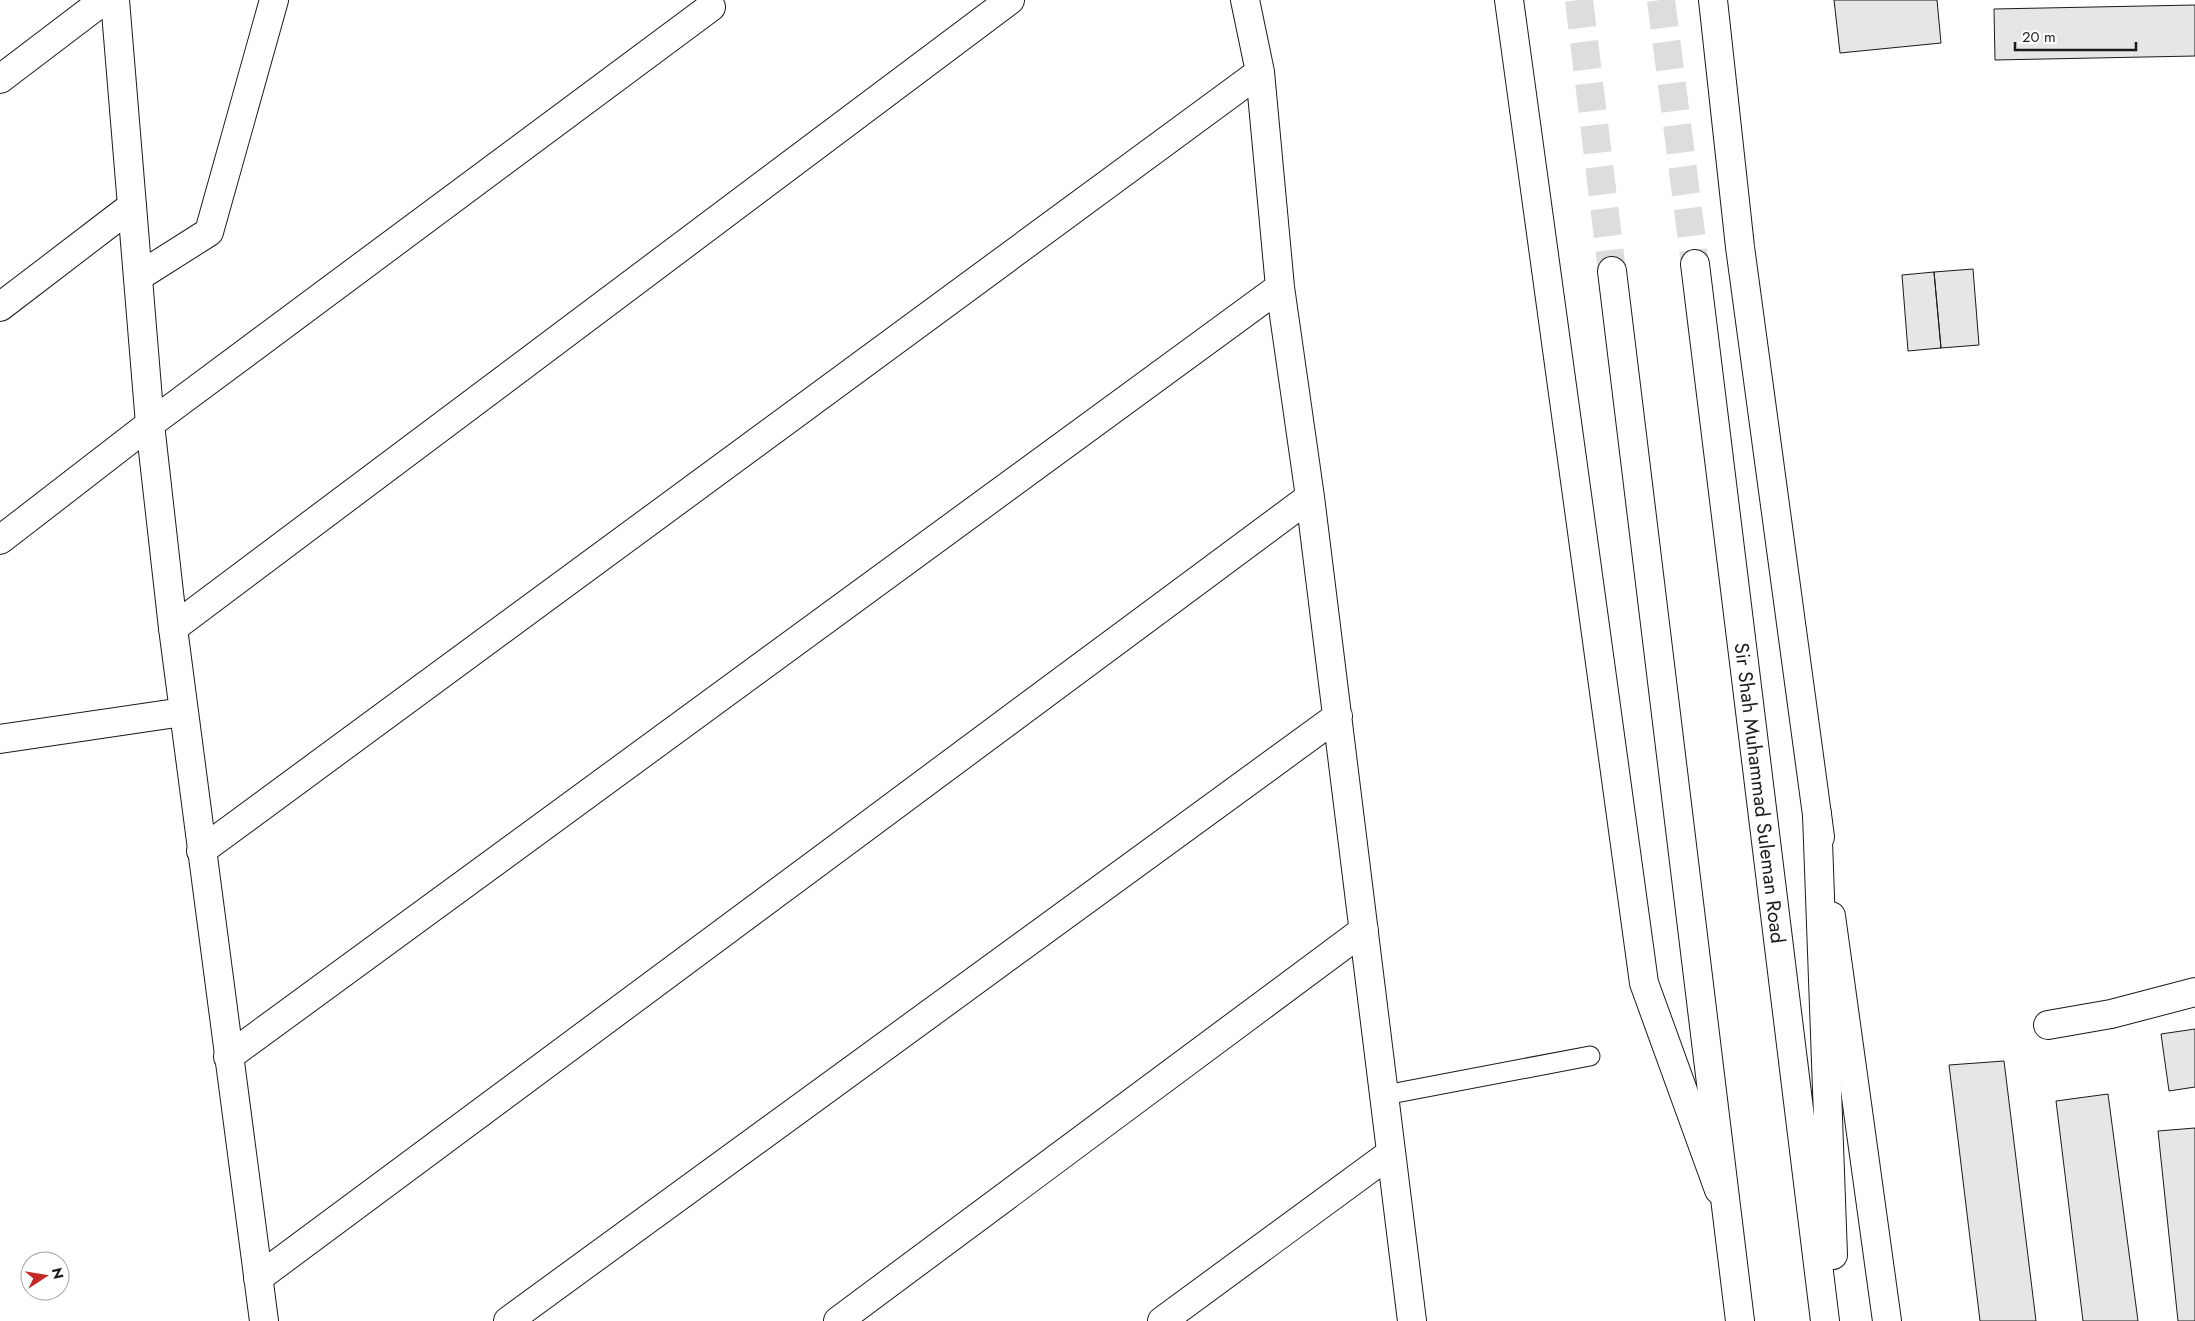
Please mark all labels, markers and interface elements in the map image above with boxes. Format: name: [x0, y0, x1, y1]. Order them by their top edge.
scale bar: [2015, 20, 2136, 52]
text: 20 m: [2022, 26, 2056, 48]
street label: Sir Shah Muhammad Suleman Road: [1727, 641, 1792, 945]
north arrow: [20, 1251, 70, 1301]
text: N: [47, 1266, 69, 1281]

